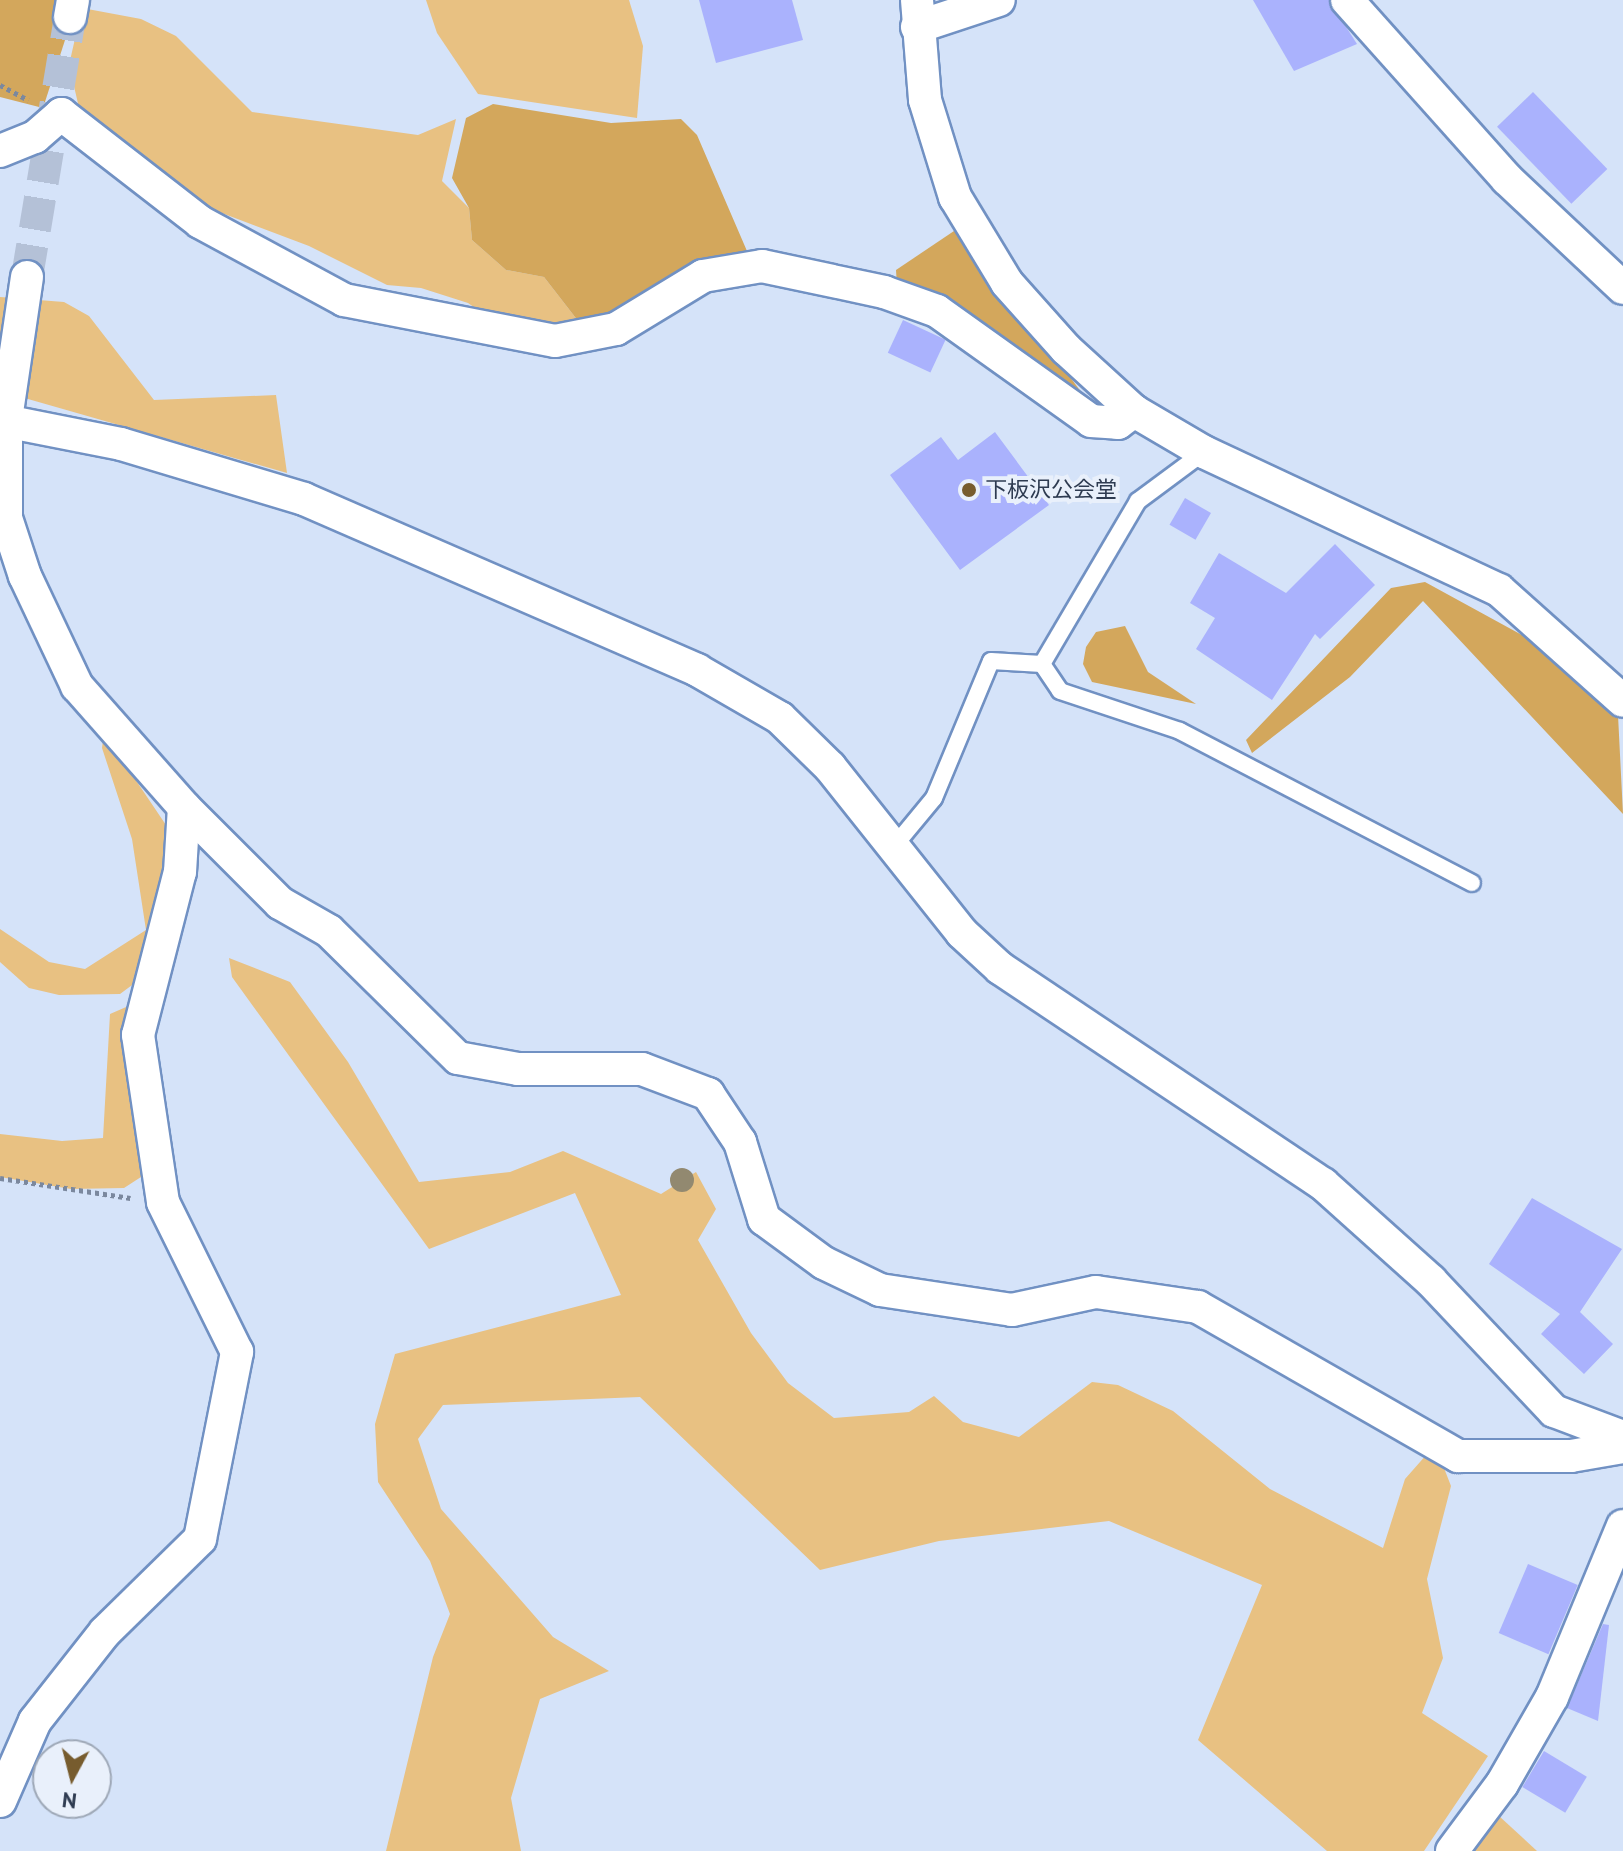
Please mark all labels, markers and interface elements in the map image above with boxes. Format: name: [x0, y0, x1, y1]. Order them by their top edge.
place label: 下板沢公会堂: [985, 477, 1117, 503]
marker: 下板沢公会堂: [960, 481, 978, 499]
north arrow: [32, 1739, 112, 1819]
text: N: [60, 1786, 78, 1816]

